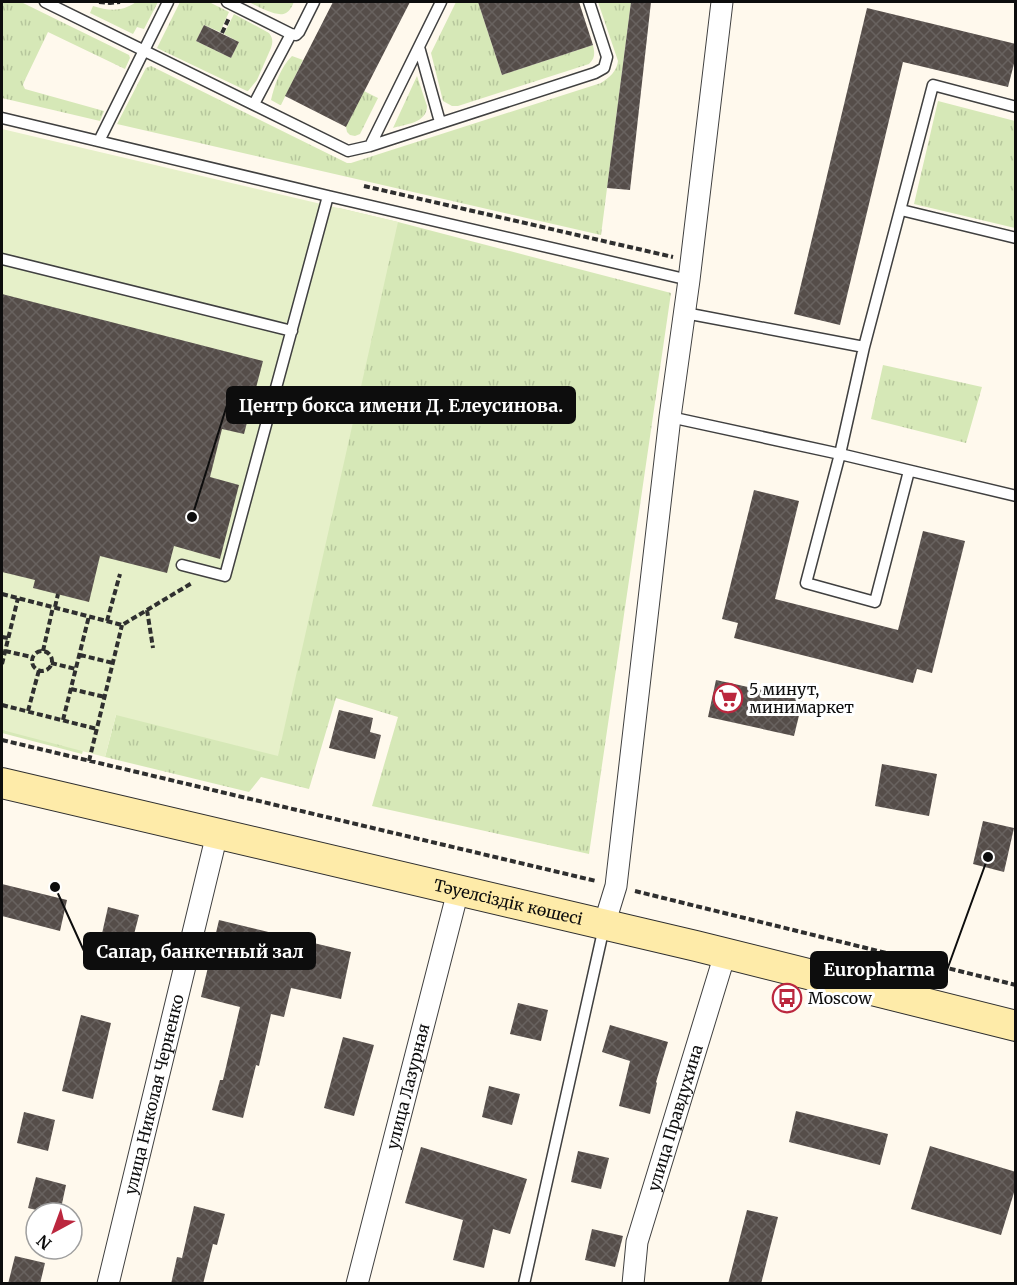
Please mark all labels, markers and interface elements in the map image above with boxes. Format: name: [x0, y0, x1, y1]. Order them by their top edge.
callout: Центр бокса имени Д. Елеусинова.: [227, 387, 575, 423]
text: Центр бокса имени Д. Елеусинова.: [239, 394, 563, 417]
place label: 5 минут, минимаркет: [749, 679, 854, 717]
supermarket icon: 5 минут, минимаркет: [712, 682, 744, 714]
street label: Тәуелсіздік көшесі: [432, 875, 585, 929]
callout: Сапар, банкетный зал: [84, 933, 315, 969]
text: Сапар, банкетный зал: [96, 940, 304, 963]
callout: Europharma: [811, 952, 947, 988]
text: Europharma: [823, 958, 935, 981]
bus stop icon: Moscow: [771, 982, 803, 1014]
place label: Moscow: [808, 988, 872, 1008]
street label: улица Николая Черненко: [120, 992, 188, 1197]
street label: улица Лазурная: [382, 1021, 434, 1152]
street label: улица Правдухина: [643, 1042, 707, 1194]
north arrow: [24, 1201, 84, 1261]
text: N: [33, 1230, 55, 1254]

